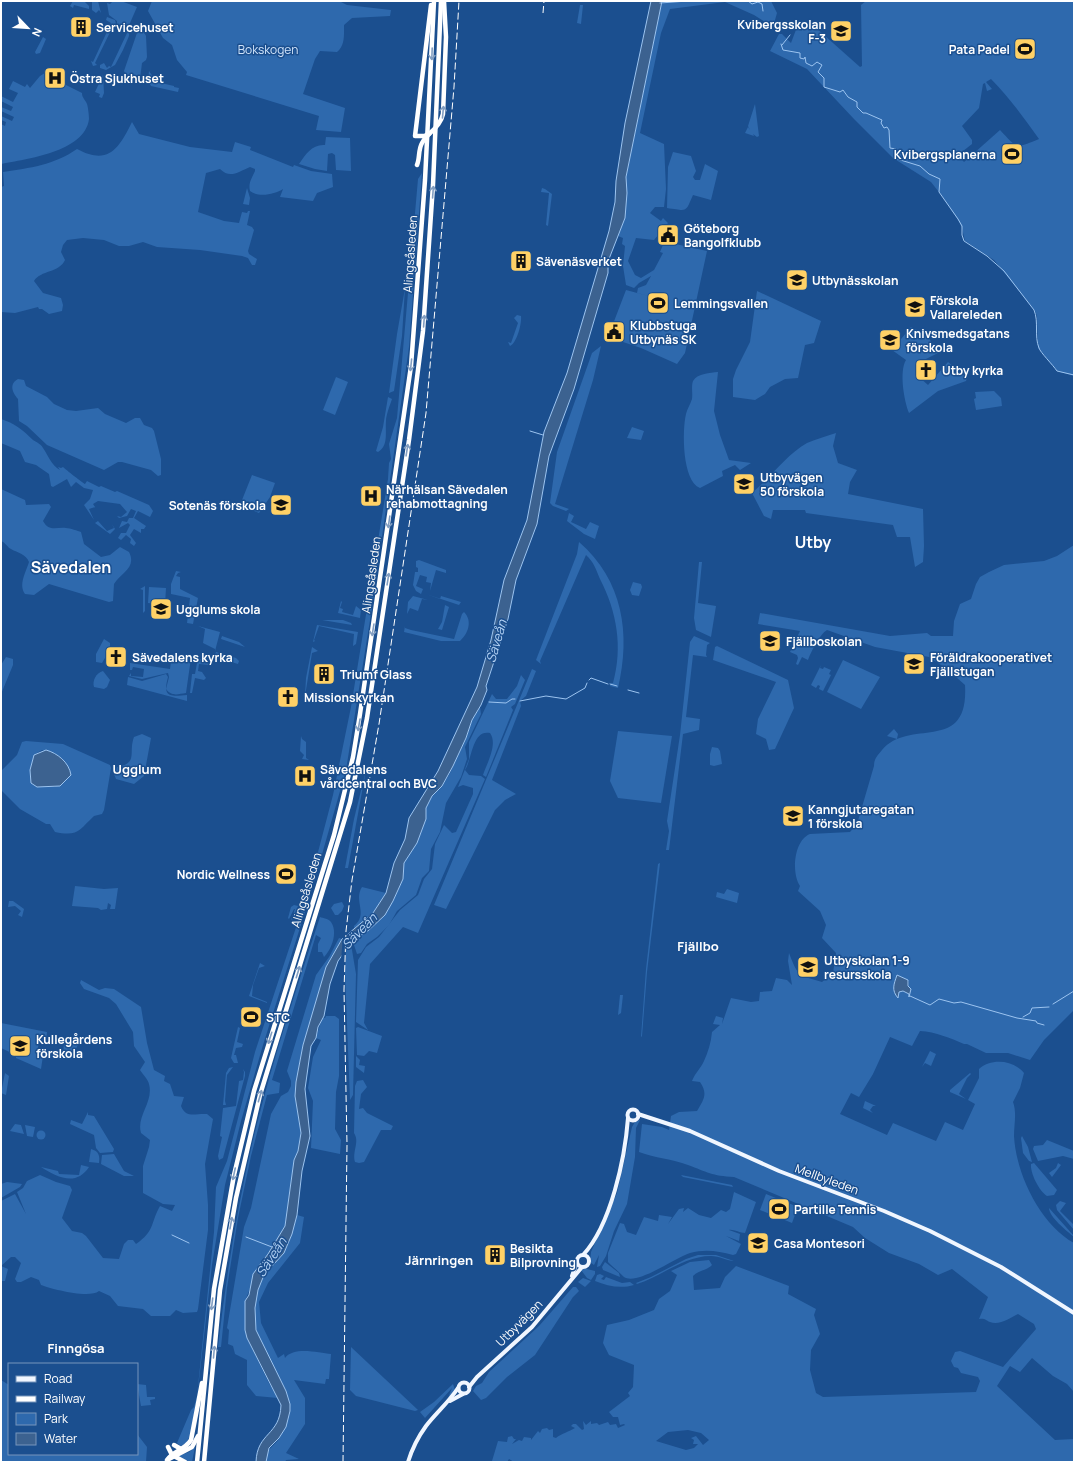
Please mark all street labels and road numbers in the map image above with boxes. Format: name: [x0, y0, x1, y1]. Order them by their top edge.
street label: Alingsåsleden: [399, 215, 421, 293]
street label: Alingsåsleden: [357, 535, 385, 615]
street label: Alingsåsleden: [287, 850, 325, 930]
street label: Mellbyleden: [793, 1160, 861, 1198]
street label: Utbyvägen: [492, 1296, 546, 1350]

